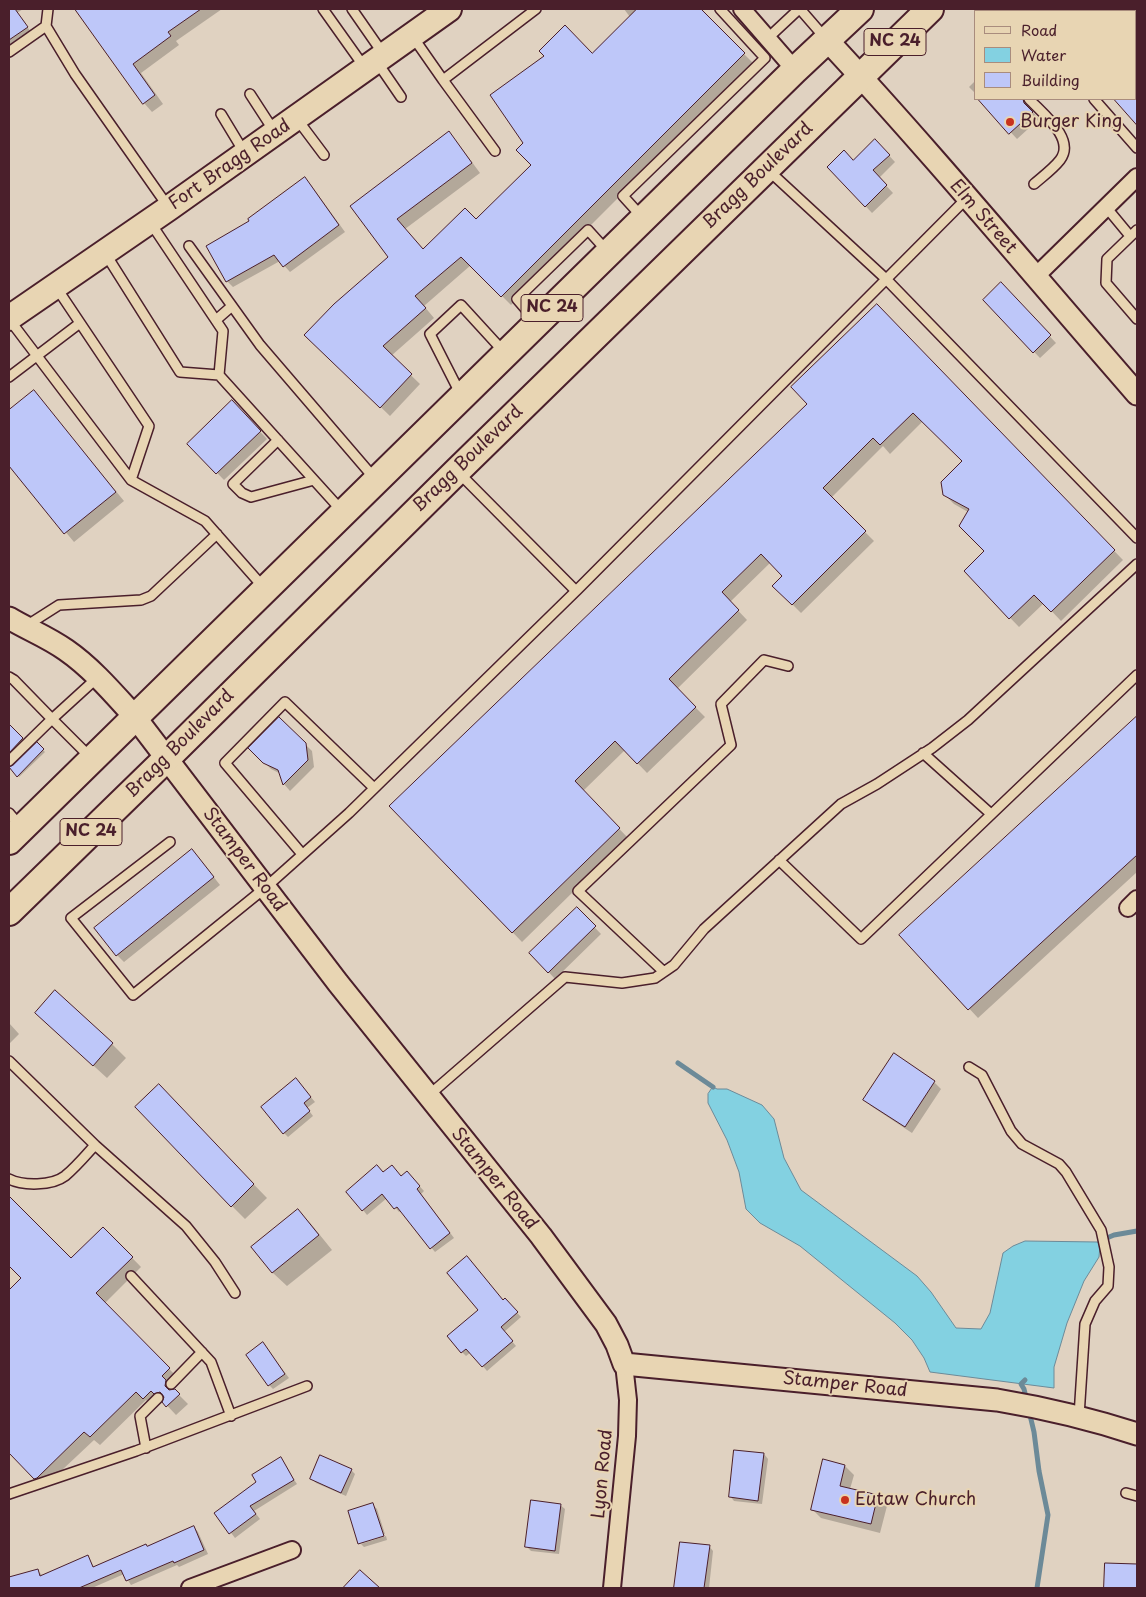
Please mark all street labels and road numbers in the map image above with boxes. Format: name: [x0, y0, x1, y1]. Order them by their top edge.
road number: NC 24: [864, 28, 926, 56]
street label: Fort Bragg Road: [165, 115, 295, 215]
street label: Bragg Boulevard: [699, 118, 817, 234]
street label: Elm Street: [945, 175, 1021, 259]
road number: NC 24: [521, 294, 583, 322]
street label: Bragg Boulevard: [409, 401, 527, 517]
street label: Bragg Boulevard: [121, 685, 239, 803]
street label: Stamper Road: [198, 804, 290, 916]
road number: NC 24: [60, 819, 122, 846]
street label: Stamper Road: [446, 1124, 542, 1234]
street label: Stamper Road: [782, 1368, 908, 1402]
street label: Lyon Road: [588, 1428, 618, 1520]

